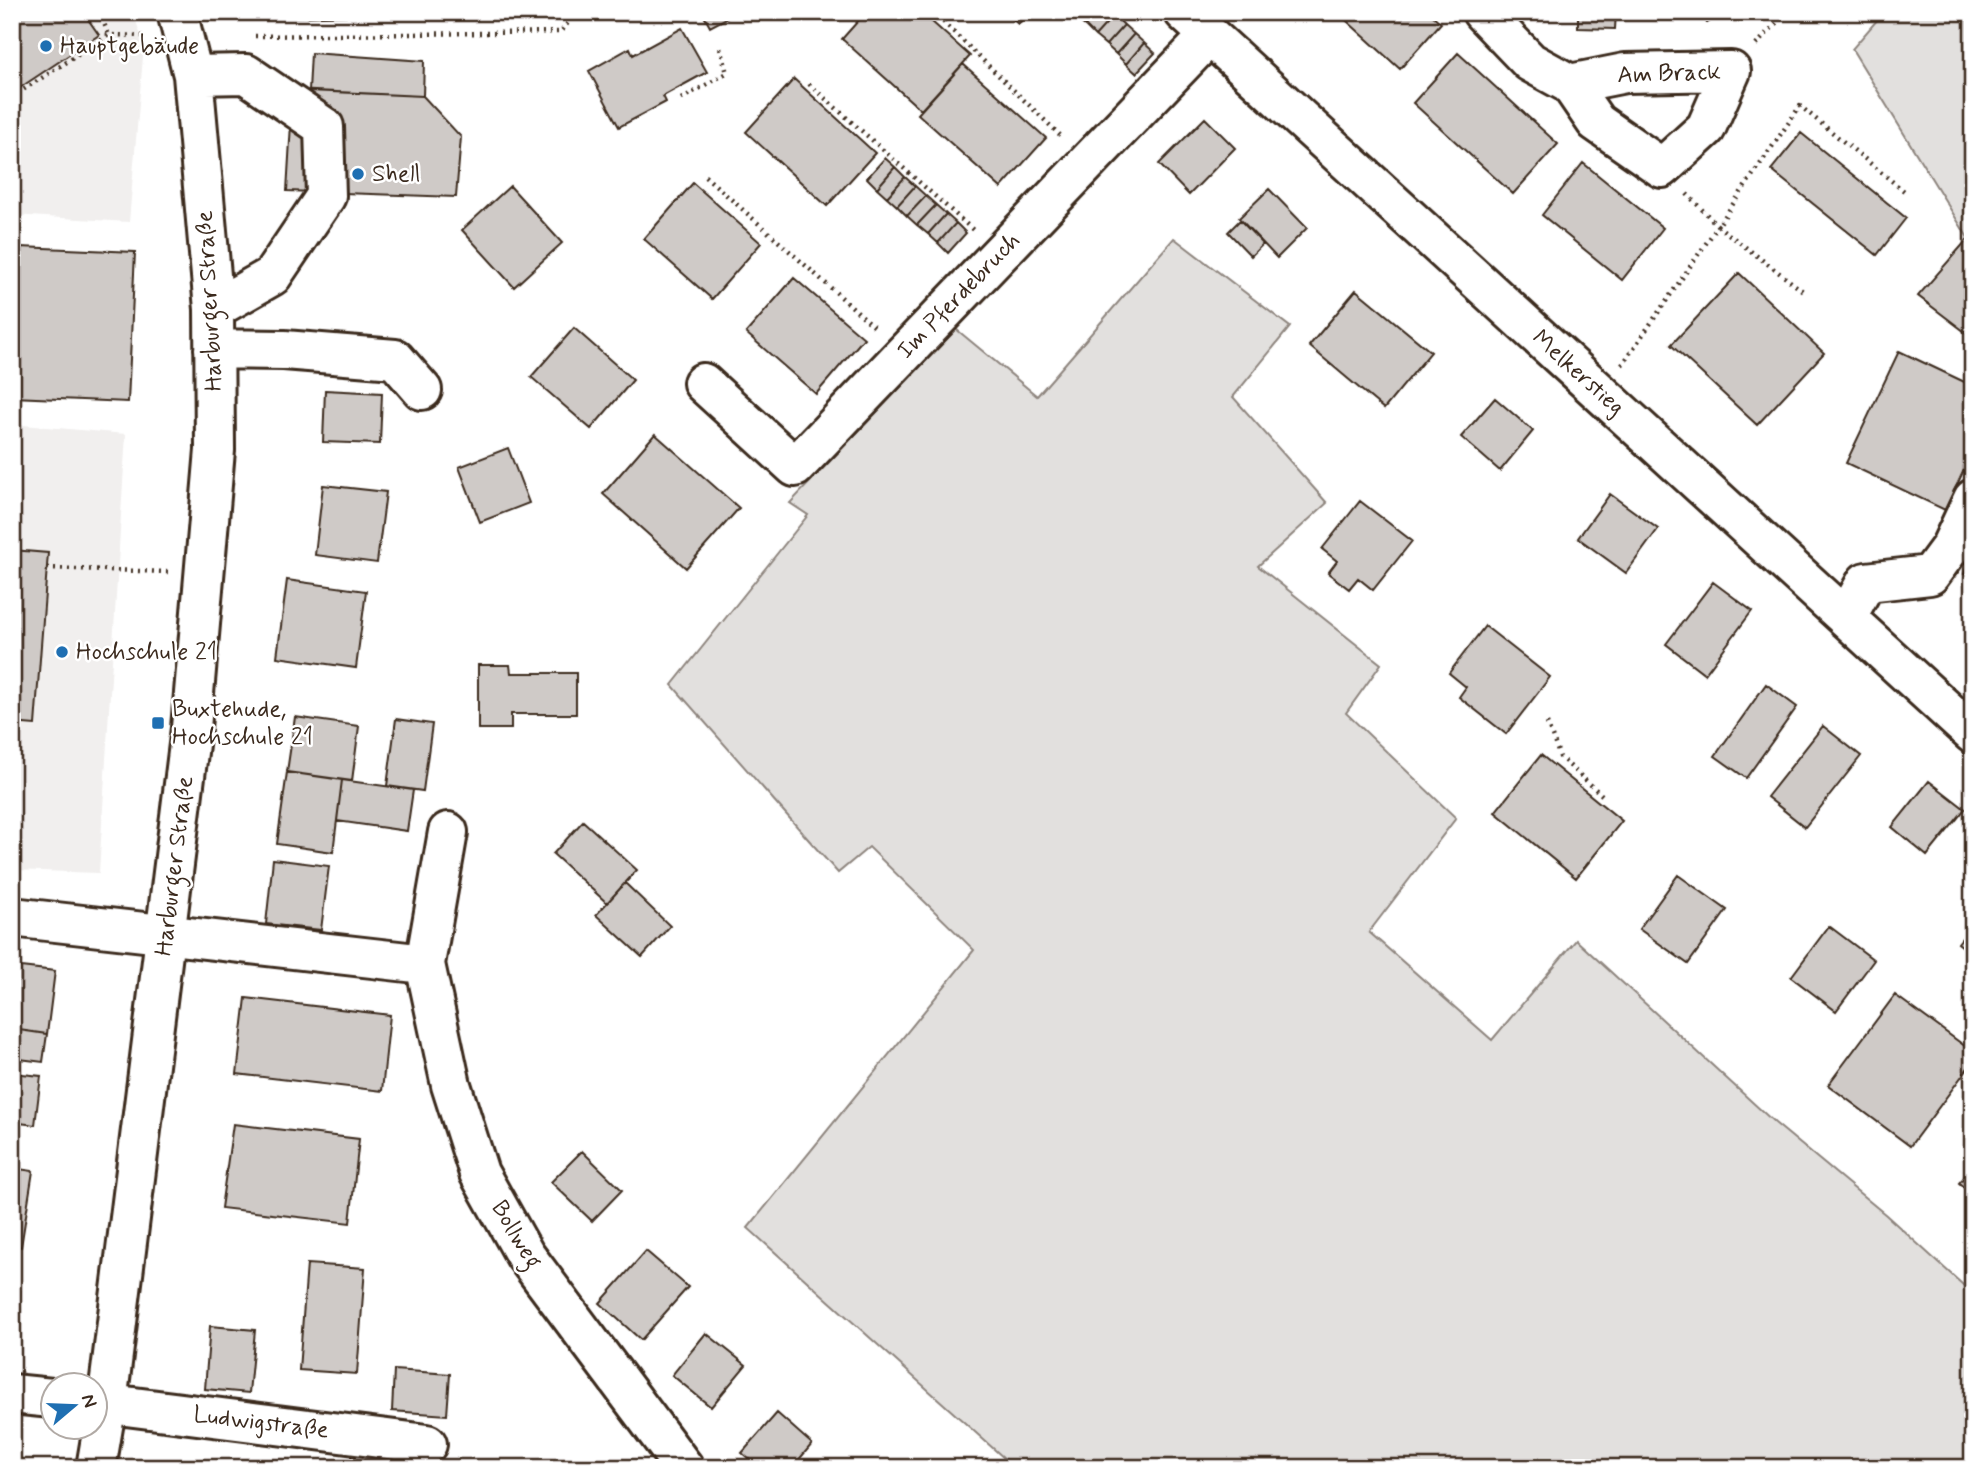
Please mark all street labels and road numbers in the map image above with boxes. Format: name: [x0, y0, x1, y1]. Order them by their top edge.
street label: Am Brack: [1617, 57, 1721, 91]
street label: Harburger Straße: [190, 209, 233, 392]
street label: Im Pferdebruch: [891, 226, 1027, 366]
street label: Melkerstieg: [1525, 323, 1631, 423]
street label: Harburger Straße: [149, 774, 204, 958]
street label: Bollweg: [481, 1195, 549, 1277]
street label: Ludwigstraße: [192, 1399, 331, 1447]

